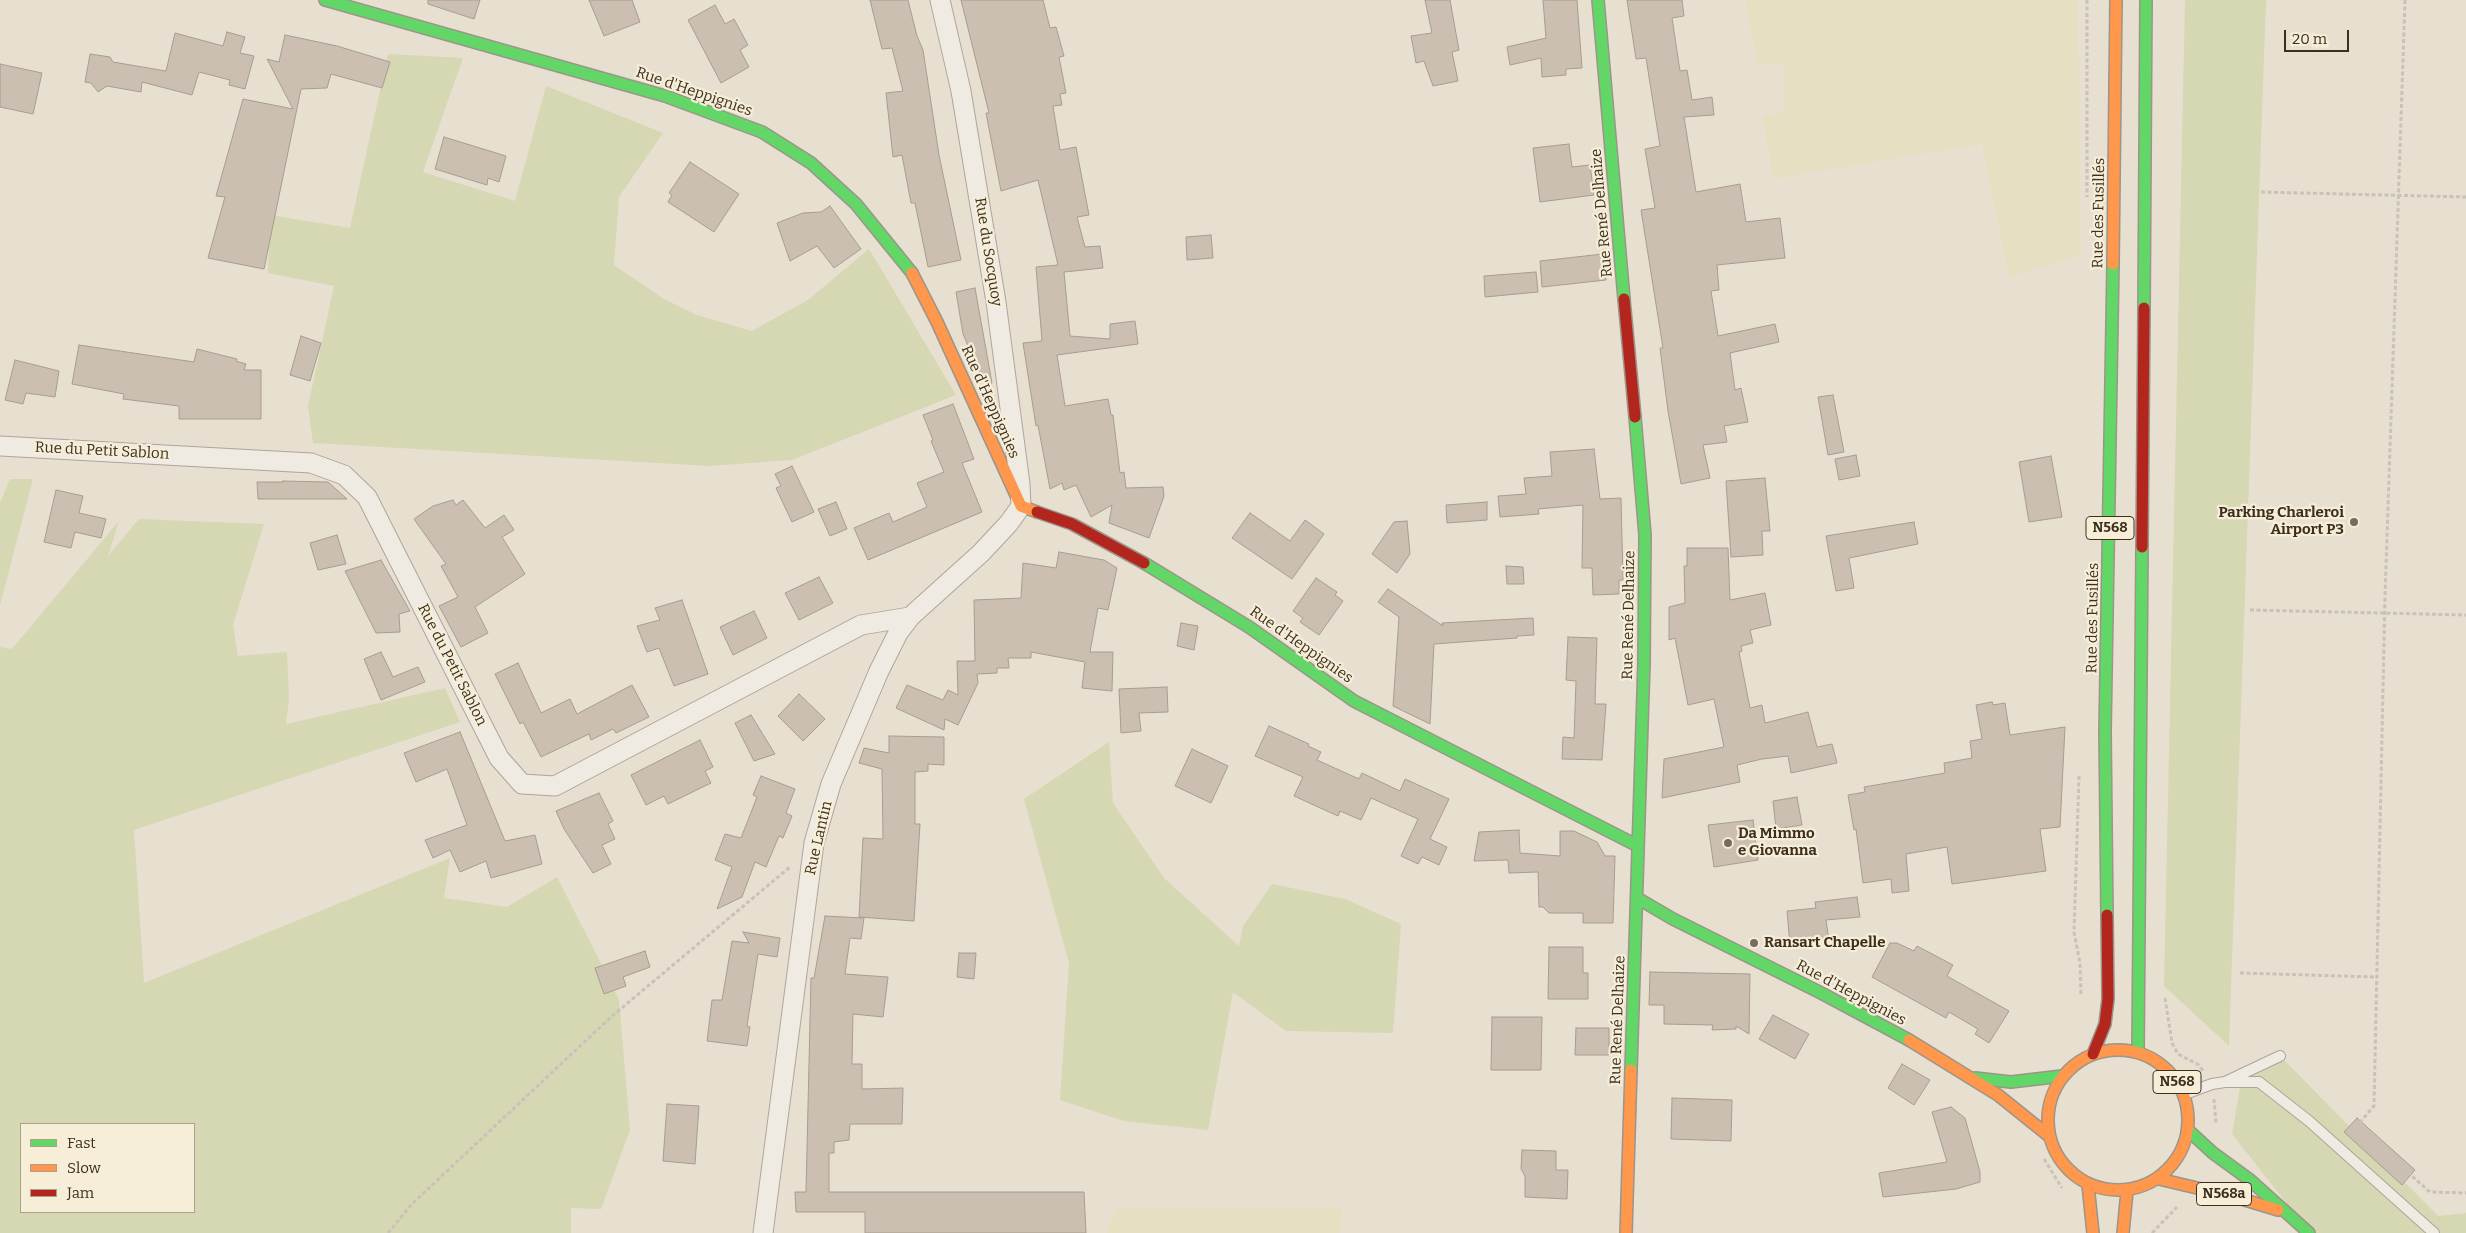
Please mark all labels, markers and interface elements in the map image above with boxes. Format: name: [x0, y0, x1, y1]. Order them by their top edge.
scale bar: [2286, 20, 2351, 52]
text: 20 m: [2292, 30, 2327, 48]
street label: Rue d'Heppignies: [633, 64, 755, 120]
street label: Rue René Delhaize: [1587, 148, 1617, 278]
street label: Rue des Fusillés: [2089, 158, 2109, 268]
street label: Rue du Socquoy: [970, 196, 1006, 308]
street label: Rue d'Heppignies: [957, 343, 1023, 461]
street label: Rue du Petit Sablon: [34, 438, 170, 464]
place label: Parking Charleroi Airport P3: [2218, 504, 2344, 539]
road number: N568: [2086, 516, 2134, 540]
marker: Parking Charleroi Airport P3: [2348, 516, 2360, 528]
street label: Rue René Delhaize: [1619, 550, 1639, 680]
street label: Rue des Fusillés: [2083, 563, 2103, 673]
street label: Rue du Petit Sablon: [413, 601, 491, 729]
street label: Rue d'Heppignies: [1246, 603, 1356, 687]
street label: Rue Lantin: [802, 799, 836, 877]
place label: Da Mimmo e Giovanna: [1738, 825, 1817, 860]
marker: Da Mimmo e Giovanna: [1722, 837, 1734, 849]
place label: Ransart Chapelle: [1764, 934, 1885, 952]
marker: Ransart Chapelle: [1748, 937, 1760, 949]
street label: Rue René Delhaize: [1607, 955, 1629, 1085]
street label: Rue d'Heppignies: [1793, 956, 1909, 1030]
road number: N568: [2153, 1070, 2201, 1094]
legend: [20, 1123, 195, 1213]
text: Fast: [67, 1134, 96, 1152]
text: Slow: [67, 1159, 101, 1177]
road number: N568a: [2196, 1182, 2252, 1206]
text: Jam: [67, 1184, 94, 1202]

